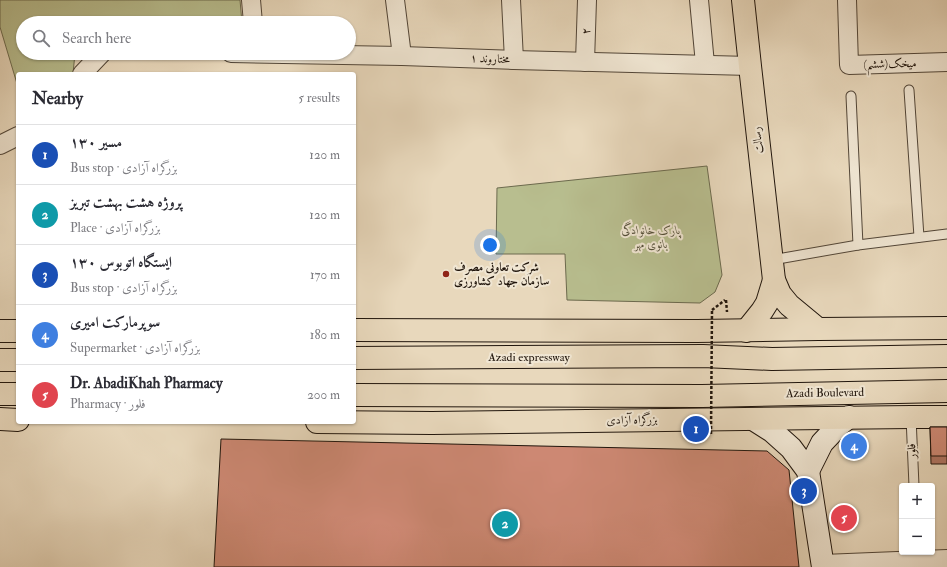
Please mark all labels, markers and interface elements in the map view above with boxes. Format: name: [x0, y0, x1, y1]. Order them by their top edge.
search box: [16, 16, 356, 60]
icon: search: [30, 27, 52, 49]
street label: ۲: [578, 27, 594, 35]
text: Search here: [62, 29, 131, 48]
street label: مختاروند ۱: [470, 51, 511, 67]
street label: میخک(ششم): [863, 56, 917, 76]
text: Nearby: [32, 88, 83, 109]
text: 5 results: [298, 90, 340, 106]
street label: رسالت: [749, 125, 767, 154]
text: مسیر ۱۳۰: [70, 133, 122, 152]
text: 1: [43, 147, 47, 163]
text: 120 m: [309, 147, 340, 163]
text: Bus stop · بزرگراه آزادی: [70, 160, 177, 176]
text: پروژه هشت بهشت تبریز: [70, 193, 182, 212]
text: 2: [42, 207, 48, 223]
text: 120 m: [309, 207, 340, 223]
text: Place · بزرگراه آزادی: [70, 220, 160, 236]
park label: پارک خانوادگی بانوی مهر: [622, 221, 682, 252]
your location: [480, 235, 500, 255]
text: ایستگاه اتوبوس ۱۳۰: [70, 253, 172, 272]
place label: شرکت تعاونی مصرف سازمان جهاد کشاورزی: [454, 260, 550, 289]
text: 3: [43, 267, 48, 283]
text: 170 m: [310, 267, 340, 283]
marker: شرکت تعاونی مصرف سازمان جهاد کشاورزی: [441, 269, 451, 279]
text: Bus stop · بزرگراه آزادی: [70, 280, 177, 296]
text: سوپرمارکت امیری: [70, 313, 160, 332]
text: 4: [41, 327, 49, 343]
text: 180 m: [310, 327, 340, 343]
text: Supermarket · بزرگراه آزادی: [70, 340, 200, 356]
street label: Azadi expressway: [487, 350, 570, 365]
text: Dr. AbadiKhah Pharmacy: [70, 374, 222, 393]
street label: Azadi Boulevard: [785, 385, 864, 401]
text: 5: [42, 387, 48, 403]
text: 200 m: [307, 387, 340, 403]
text: Pharmacy · فلور: [70, 396, 146, 412]
street label: بزرگراه آزادی: [606, 411, 658, 428]
pin: 1: [683, 414, 709, 444]
pin: 4: [841, 431, 867, 461]
street label: فلور: [904, 443, 920, 460]
pin: 3: [791, 476, 817, 506]
map controls: [899, 483, 935, 555]
button: +: [899, 483, 935, 519]
pin: 5: [831, 503, 857, 533]
pin: 2: [492, 509, 518, 539]
button: −: [899, 519, 935, 555]

